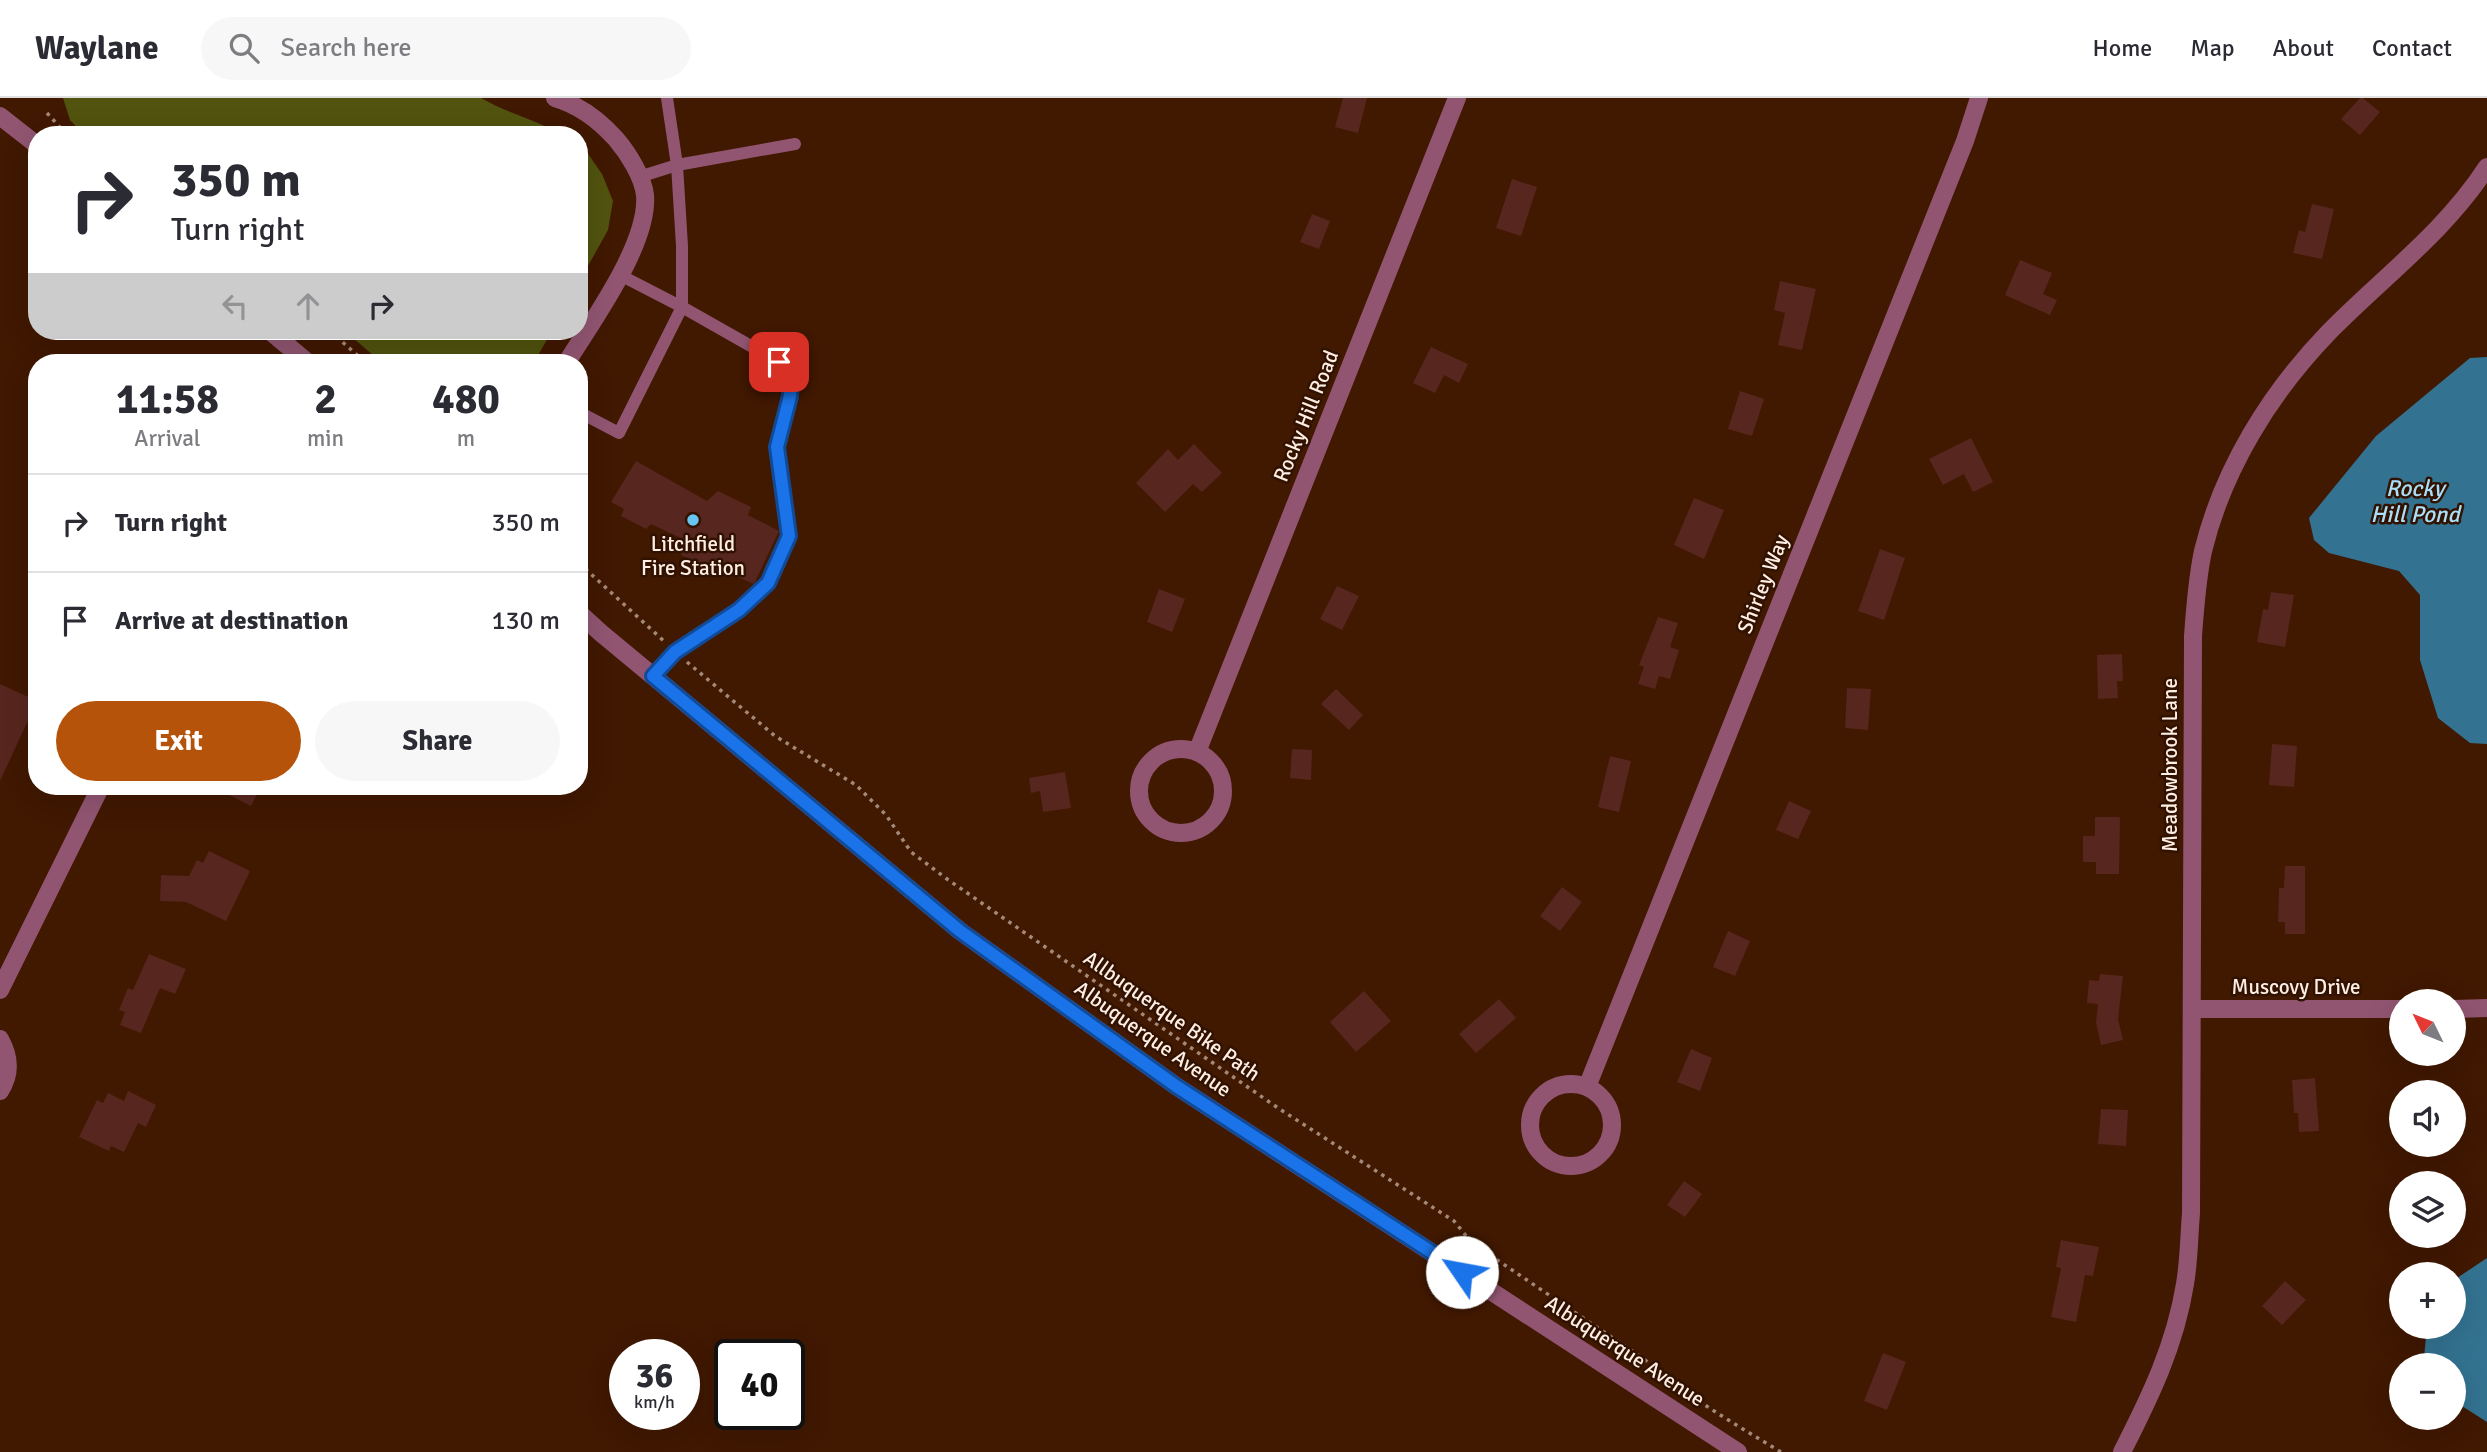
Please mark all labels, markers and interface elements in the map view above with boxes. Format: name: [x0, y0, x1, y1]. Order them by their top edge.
search box: [201, 17, 691, 80]
text: Waylane: [35, 28, 159, 69]
icon: search: [225, 29, 263, 67]
text: Search here: [281, 32, 412, 64]
text: Home: [2092, 33, 2152, 63]
text: Map: [2190, 33, 2235, 63]
text: About: [2273, 33, 2334, 63]
text: Contact: [2372, 33, 2452, 63]
text: 350 m: [171, 150, 301, 210]
icon: right: [56, 154, 147, 245]
text: Turn right: [171, 210, 304, 249]
icon: left: [216, 287, 254, 325]
icon: ahead: [289, 287, 327, 325]
icon: right: [362, 287, 400, 325]
pin: [749, 332, 809, 392]
icon: arrive: [760, 343, 798, 381]
street label: Rocky Hill Road: [1268, 346, 1344, 486]
text: 11:58: [116, 374, 219, 425]
text: 2: [314, 374, 337, 425]
text: 480: [432, 374, 500, 425]
text: Arrival: [134, 424, 201, 453]
text: min: [307, 424, 344, 453]
text: m: [457, 424, 475, 453]
water label: Rocky Hill Pond: [2370, 474, 2462, 529]
icon: right: [56, 504, 94, 542]
text: Turn right: [115, 507, 227, 539]
text: 350 m: [491, 507, 560, 539]
marker: Litchfield Fire Station: [685, 512, 701, 528]
place label: Litchfield Fire Station: [641, 531, 745, 581]
street label: Shirley Way: [1731, 531, 1795, 637]
icon: arrive: [56, 602, 94, 640]
text: Arrive at destination: [115, 605, 348, 637]
text: 130 m: [491, 605, 560, 637]
street label: Meadowbrook Lane: [2157, 678, 2183, 852]
button: Exit: [56, 701, 301, 781]
button: Share: [315, 701, 560, 781]
street label: Allbuquerque Bike Path: [1079, 945, 1265, 1087]
street label: Muscovy Drive: [2231, 974, 2361, 1000]
street label: Albuquerque Avenue: [1070, 975, 1236, 1103]
north arrow: [2389, 989, 2466, 1066]
map controls: [2389, 989, 2466, 1430]
button: sound: [2389, 1080, 2466, 1157]
button: layers: [2389, 1171, 2466, 1248]
position arrow: [1425, 1235, 1499, 1309]
button: +: [2389, 1262, 2466, 1339]
street label: Albuquerque Avenue: [1540, 1290, 1710, 1412]
speed limit sign: 40: [714, 1339, 805, 1430]
button: −: [2389, 1353, 2466, 1430]
text: 36: [636, 1354, 673, 1397]
text: km/h: [634, 1391, 675, 1413]

